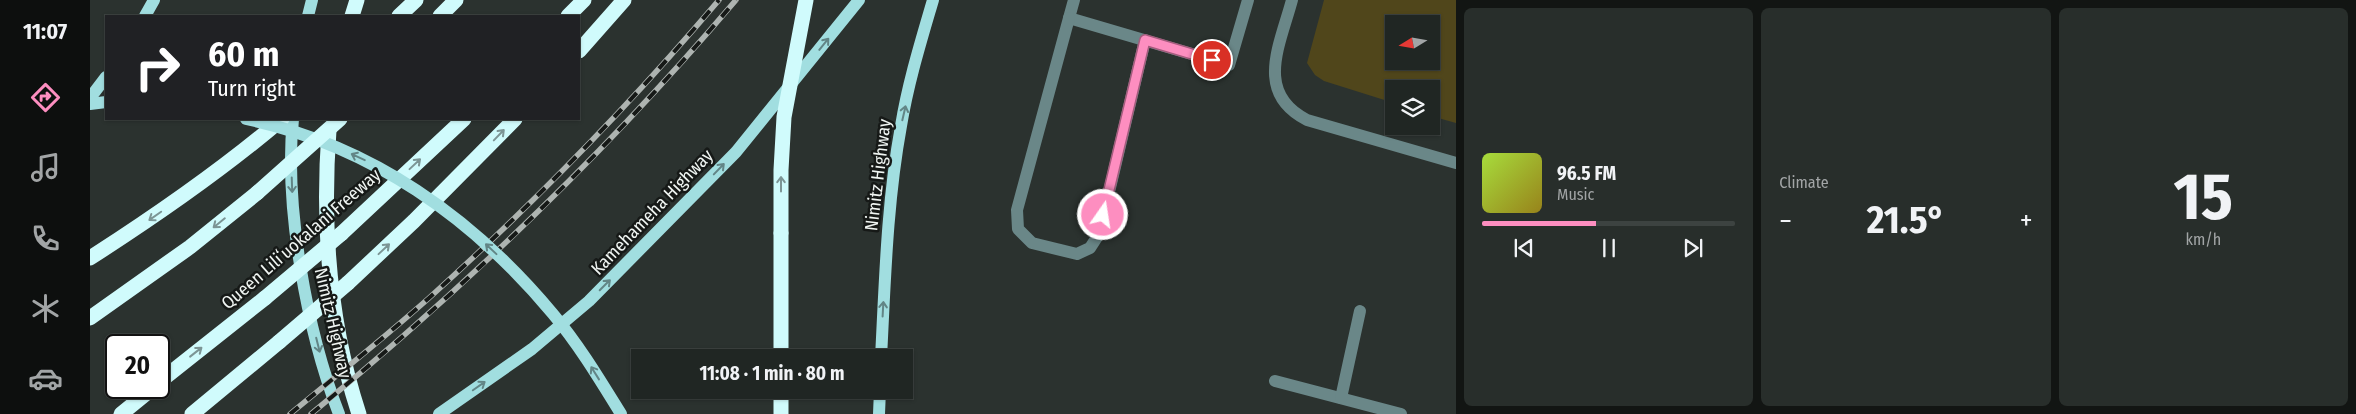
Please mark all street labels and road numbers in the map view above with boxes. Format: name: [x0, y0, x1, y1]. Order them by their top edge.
street label: Nimitz Highway: [860, 118, 896, 232]
street label: Kamehameha Highway: [586, 145, 718, 279]
street label: Queen Liliʻuokalani Freeway: [217, 164, 385, 314]
street label: Nimitz Highway: [310, 266, 356, 380]

